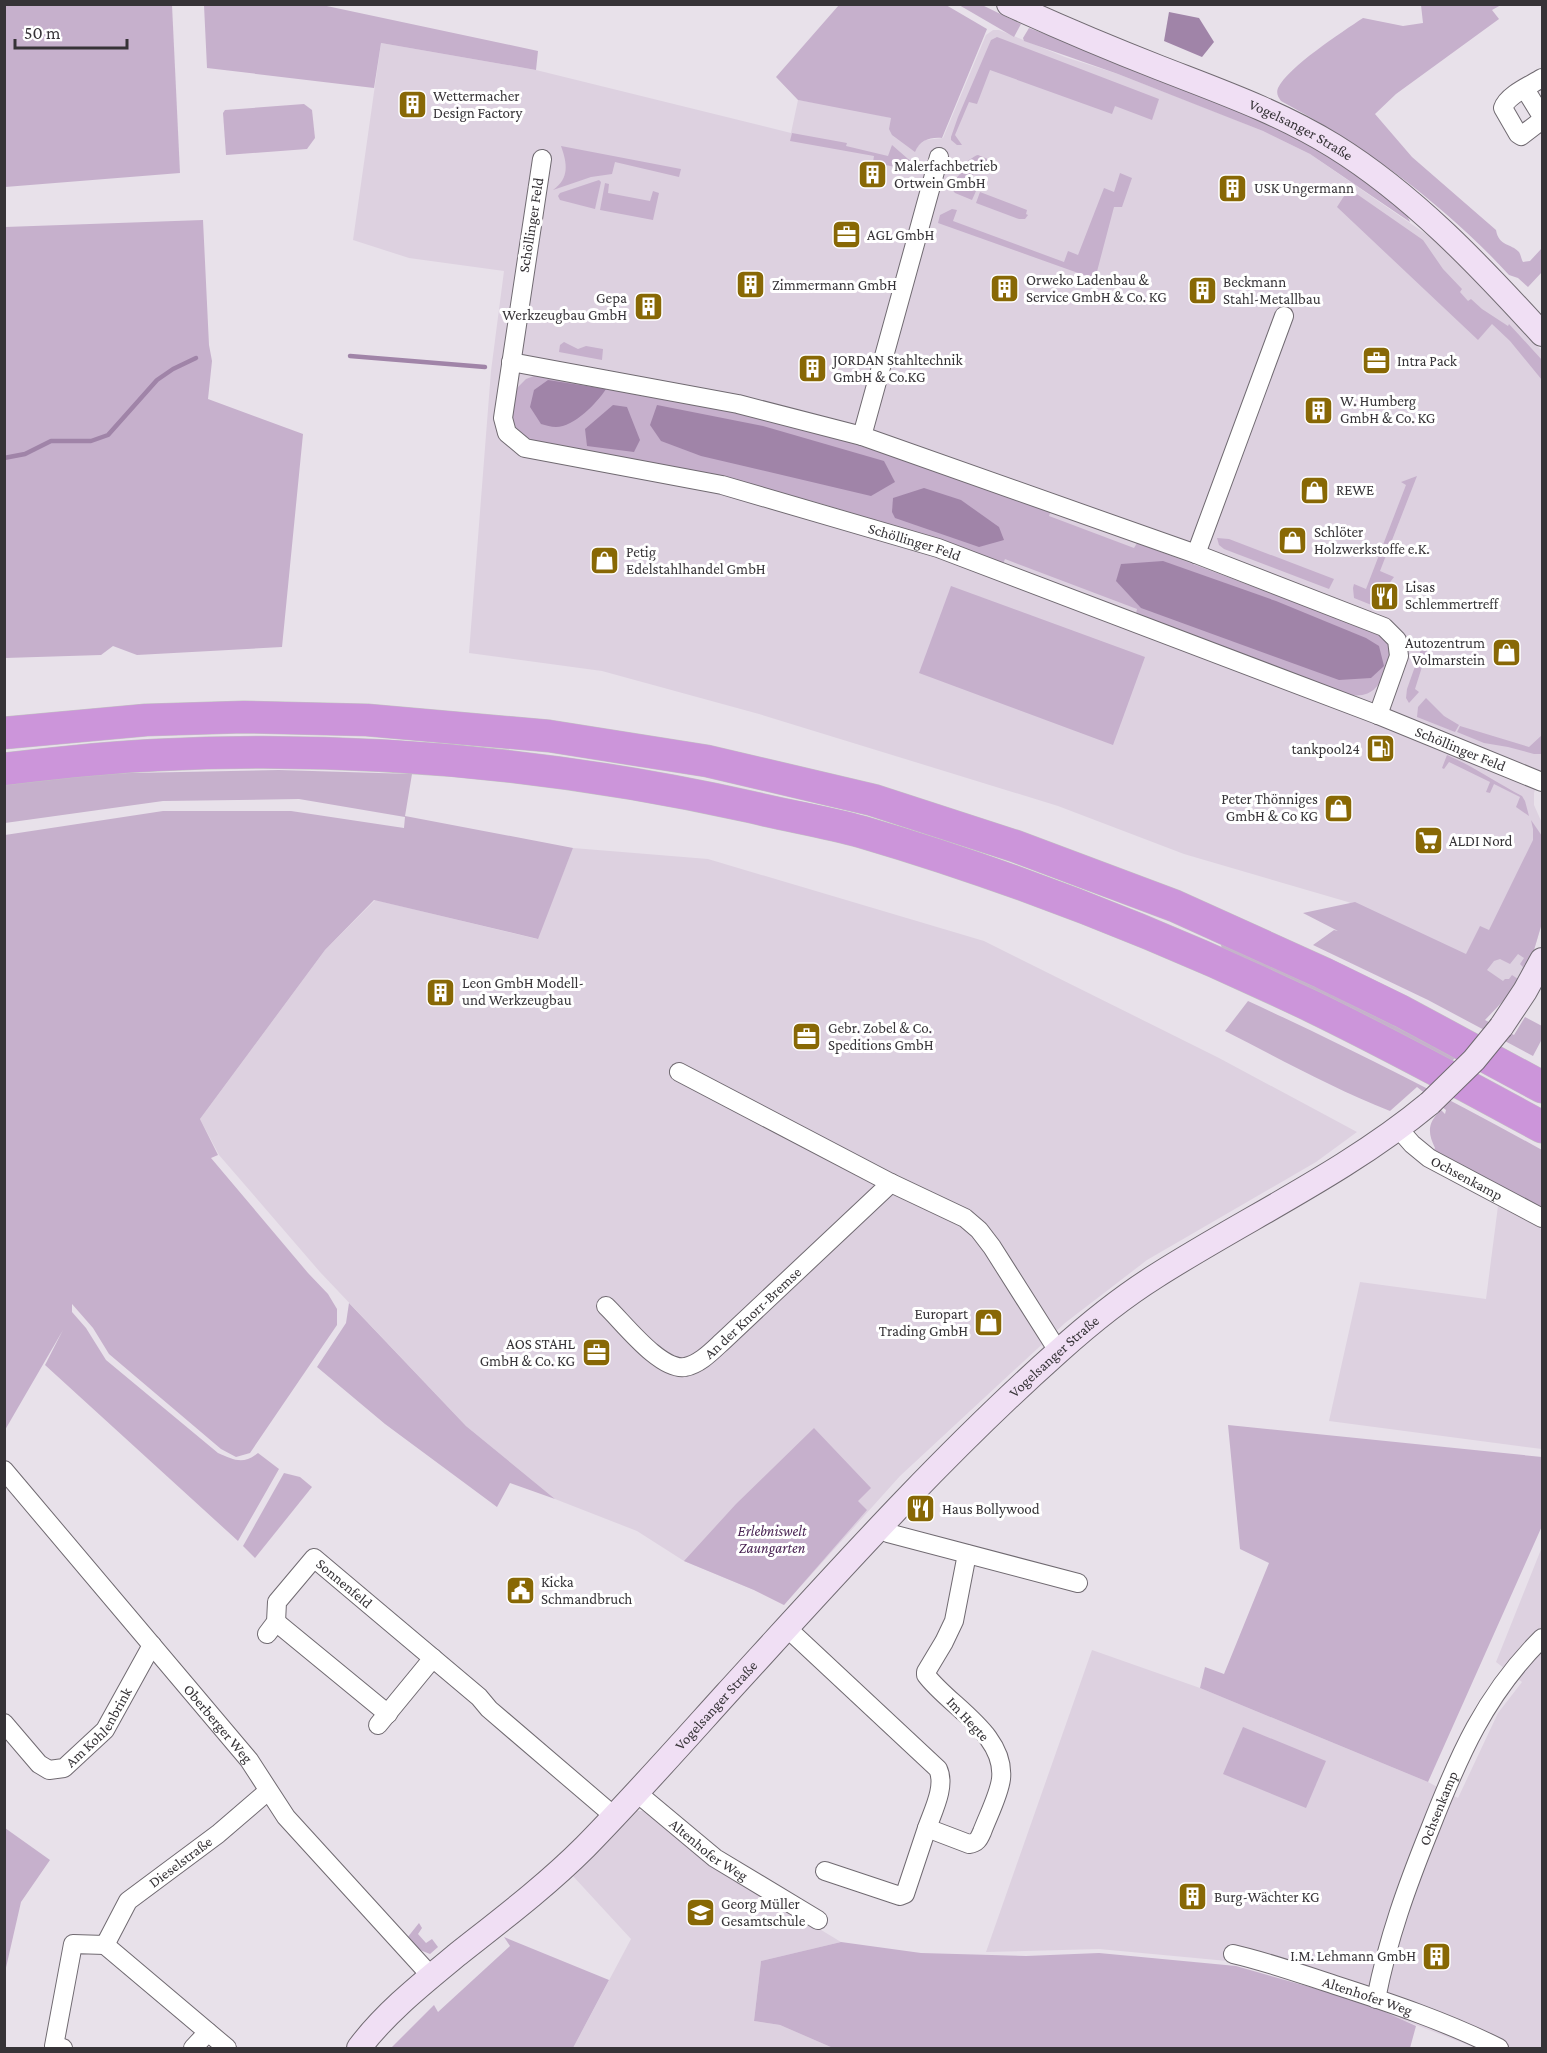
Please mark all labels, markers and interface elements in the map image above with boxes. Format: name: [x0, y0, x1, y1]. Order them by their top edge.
scale bar: [15, 12, 128, 50]
text: 50 m: [24, 23, 61, 43]
place label: Wettermacher Design Factory: [433, 88, 522, 122]
building icon: Wettermacher Design Factory: [396, 89, 428, 121]
street label: Vogelsanger Straße: [1247, 96, 1356, 164]
place label: Malerfachbetrieb Ortwein GmbH: [894, 158, 998, 191]
building icon: Malerfachbetrieb Ortwein GmbH: [857, 159, 889, 191]
building icon: USK Ungermann: [1217, 172, 1249, 204]
street label: Schöllinger Feld: [516, 176, 547, 274]
place label: USK Ungermann: [1254, 180, 1354, 197]
office icon: AGL GmbH: [830, 219, 862, 251]
place label: AGL GmbH: [867, 227, 934, 243]
building icon: Zimmermann GmbH: [735, 269, 767, 301]
place label: Orweko Ladenbau & Service GmbH & Co. KG: [1026, 272, 1167, 305]
building icon: Orweko Ladenbau & Service GmbH & Co. KG: [989, 273, 1021, 305]
place label: Beckmann Stahl-Metallbau: [1223, 274, 1321, 307]
building icon: Beckmann Stahl-Metallbau: [1186, 275, 1218, 307]
place label: Zimmermann GmbH: [772, 277, 897, 293]
place label: Gepa Werkzeugbau GmbH: [502, 290, 627, 324]
building icon: Gepa Werkzeugbau GmbH: [632, 291, 664, 323]
office icon: Intra Pack: [1360, 345, 1392, 377]
place label: JORDAN Stahltechnik GmbH & Co.KG: [831, 352, 964, 385]
building icon: JORDAN Stahltechnik GmbH & Co.KG: [796, 353, 828, 385]
place label: Intra Pack: [1397, 353, 1458, 369]
place label: W. Humberg GmbH & Co. KG: [1340, 393, 1435, 426]
building icon: W. Humberg GmbH & Co. KG: [1303, 394, 1335, 426]
shop icon: REWE: [1299, 474, 1331, 506]
place label: REWE: [1336, 482, 1374, 498]
street label: Schöllinger Feld: [866, 520, 963, 564]
place label: Schlöter Holzwerkstoffe e.K.: [1314, 524, 1430, 557]
shop icon: Schlöter Holzwerkstoffe e.K.: [1277, 525, 1309, 557]
place label: Petig Edelstahlhandel GmbH: [626, 544, 766, 577]
shop icon: Petig Edelstahlhandel GmbH: [589, 545, 621, 577]
place label: Lisas Schlemmertreff: [1405, 579, 1500, 612]
restaurant icon: Lisas Schlemmertreff: [1368, 580, 1400, 612]
place label: Autozentrum Volmarstein: [1405, 635, 1485, 668]
shop icon: Autozentrum Volmarstein: [1490, 636, 1522, 668]
street label: Schöllinger Feld: [1413, 723, 1508, 774]
fuel station icon: tankpool24: [1365, 733, 1397, 765]
place label: tankpool24: [1291, 741, 1360, 758]
place label: Peter Thönniges GmbH & Co KG: [1221, 791, 1318, 824]
shop icon: Peter Thönniges GmbH & Co KG: [1323, 792, 1355, 824]
supermarket icon: ALDI Nord: [1412, 825, 1444, 857]
place label: ALDI Nord: [1449, 833, 1513, 849]
place label: Leon GmbH Modell- und Werkzeugbau: [462, 975, 584, 1009]
building icon: Leon GmbH Modell- und Werkzeugbau: [425, 976, 457, 1008]
place label: Gebr. Zobel & Co. Speditions GmbH: [828, 1020, 934, 1054]
office icon: Gebr. Zobel & Co. Speditions GmbH: [791, 1021, 823, 1053]
street label: Ochsenkamp: [1428, 1152, 1505, 1205]
street label: An der Knorr-Bremse: [701, 1263, 805, 1362]
place label: Europart Trading GmbH: [879, 1306, 969, 1340]
shop icon: Europart Trading GmbH: [973, 1307, 1005, 1339]
street label: Vogelsanger Straße: [1006, 1312, 1102, 1401]
place label: AOS STAHL GmbH & Co. KG: [480, 1336, 576, 1369]
office icon: AOS STAHL GmbH & Co. KG: [580, 1337, 612, 1369]
restaurant icon: Haus Bollywood: [905, 1493, 937, 1525]
place label: Haus Bollywood: [942, 1501, 1040, 1518]
park label: Erlebniswelt Zaungarten: [738, 1523, 807, 1557]
street label: Sonnenfeld: [313, 1555, 375, 1612]
place label: Kicka Schmandbruch: [541, 1574, 632, 1607]
public building icon: Kicka Schmandbruch: [504, 1575, 536, 1607]
street label: Vogelsanger Straße: [672, 1657, 761, 1753]
street label: Oberberger Weg: [181, 1681, 256, 1767]
street label: Am Kohlenbrink: [62, 1684, 135, 1770]
street label: Im Hegte: [943, 1694, 993, 1745]
street label: Ochsenkamp: [1416, 1769, 1462, 1848]
street label: Altenhofer Weg: [666, 1815, 751, 1885]
street label: Dieselstraße: [146, 1833, 216, 1891]
building icon: Burg-Wächter KG: [1177, 1881, 1209, 1913]
place label: Burg-Wächter KG: [1214, 1889, 1319, 1906]
place label: Georg Müller Gesamtschule: [721, 1896, 806, 1929]
school or university icon: Georg Müller Gesamtschule: [684, 1897, 716, 1929]
building icon: I.M. Lehmann GmbH: [1421, 1940, 1453, 1972]
place label: I.M. Lehmann GmbH: [1290, 1948, 1416, 1964]
street label: Altenhofer Weg: [1321, 1974, 1415, 2020]

